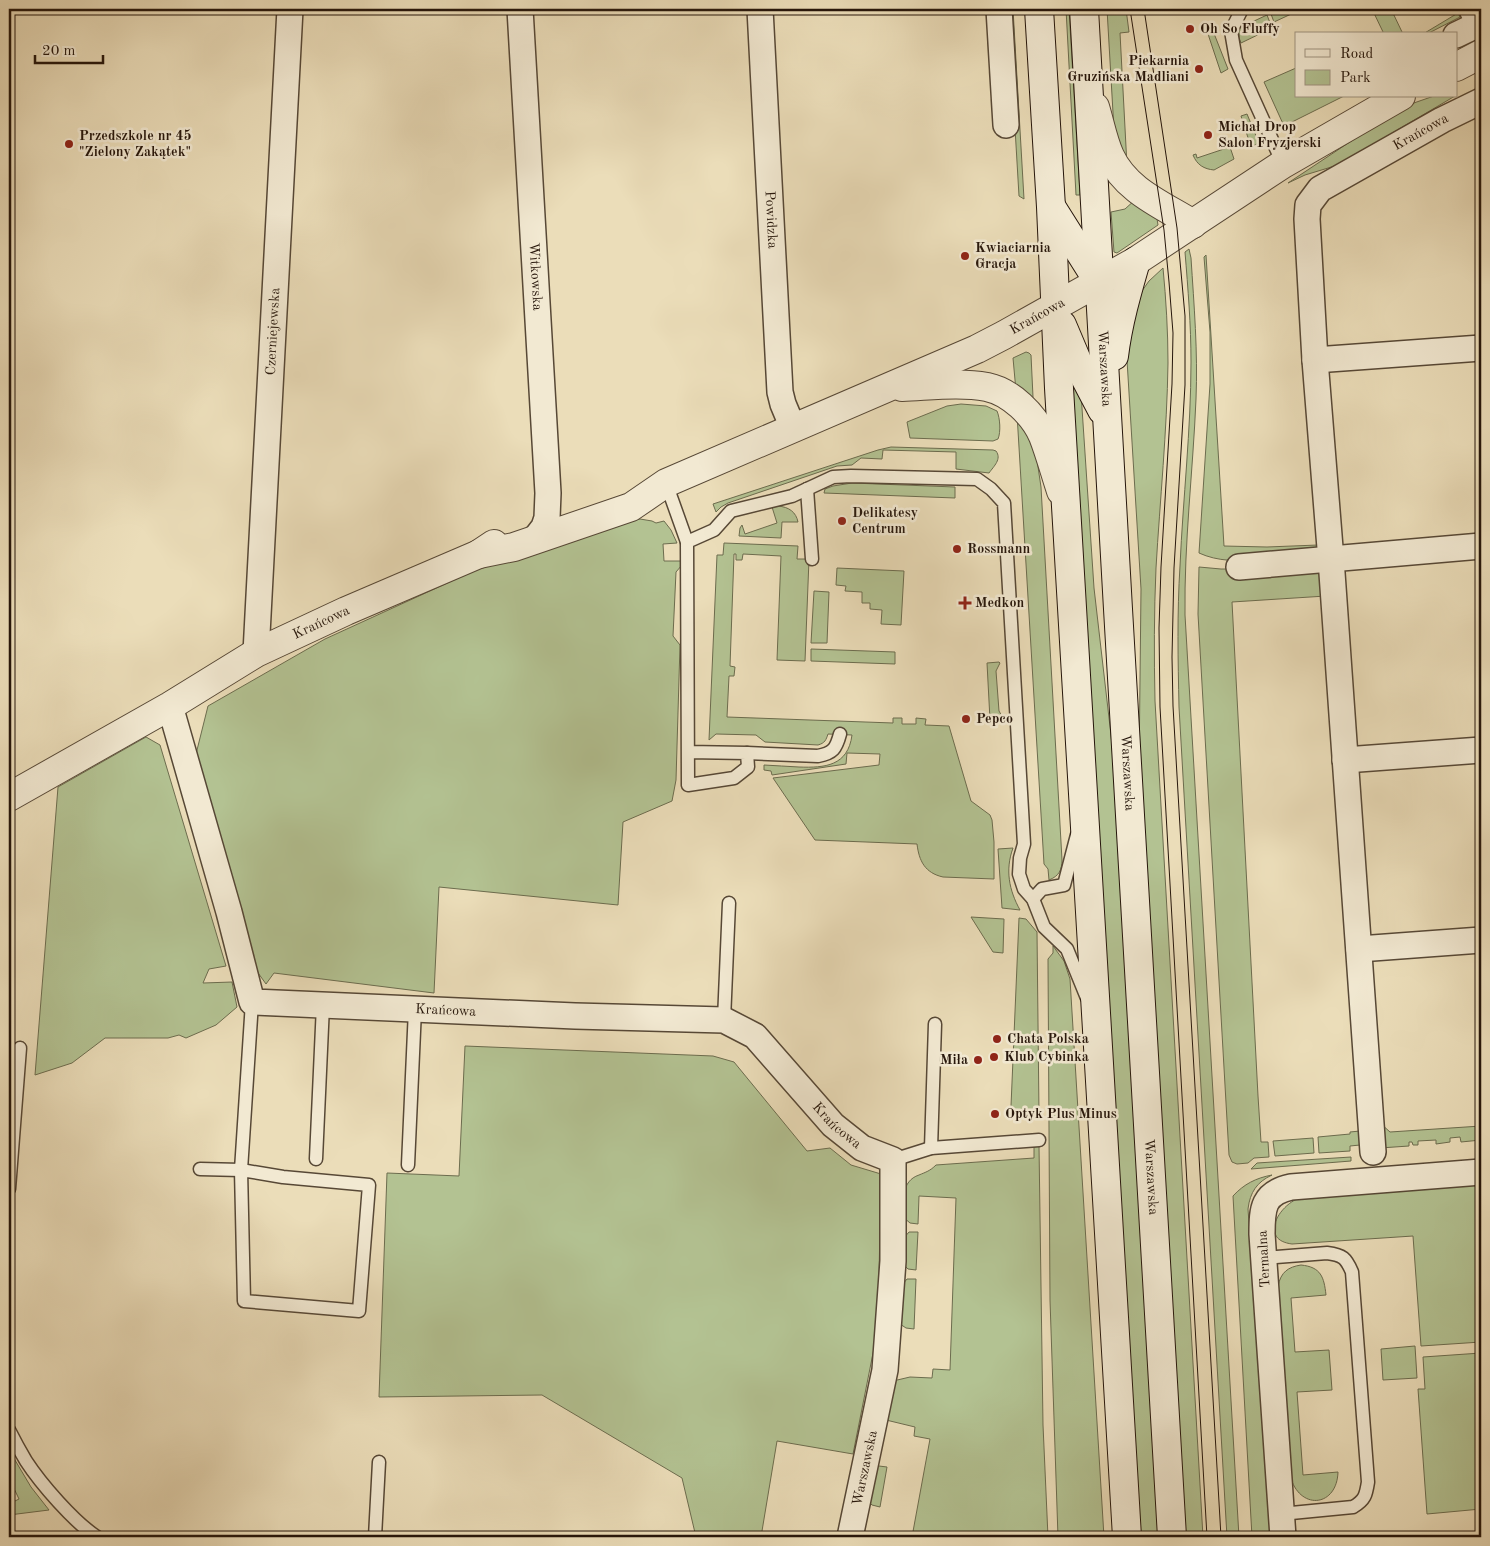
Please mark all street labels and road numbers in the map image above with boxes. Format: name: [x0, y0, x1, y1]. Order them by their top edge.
street label: Krańcowa: [1391, 111, 1450, 153]
street label: Powidzka: [763, 190, 780, 249]
street label: Witkowska: [527, 242, 544, 311]
street label: Czerniejewska: [264, 287, 282, 376]
street label: Krańcowa: [1007, 295, 1067, 337]
street label: Warszawska: [1095, 330, 1114, 407]
street label: Krańcowa: [291, 603, 352, 642]
street label: Warszawska: [1118, 734, 1137, 811]
street label: Krańcowa: [415, 1002, 477, 1019]
street label: Krańcowa: [810, 1100, 864, 1152]
street label: Warszawska: [1142, 1138, 1160, 1216]
street label: Termalna: [1256, 1230, 1272, 1288]
street label: Warszawska: [850, 1429, 880, 1507]

